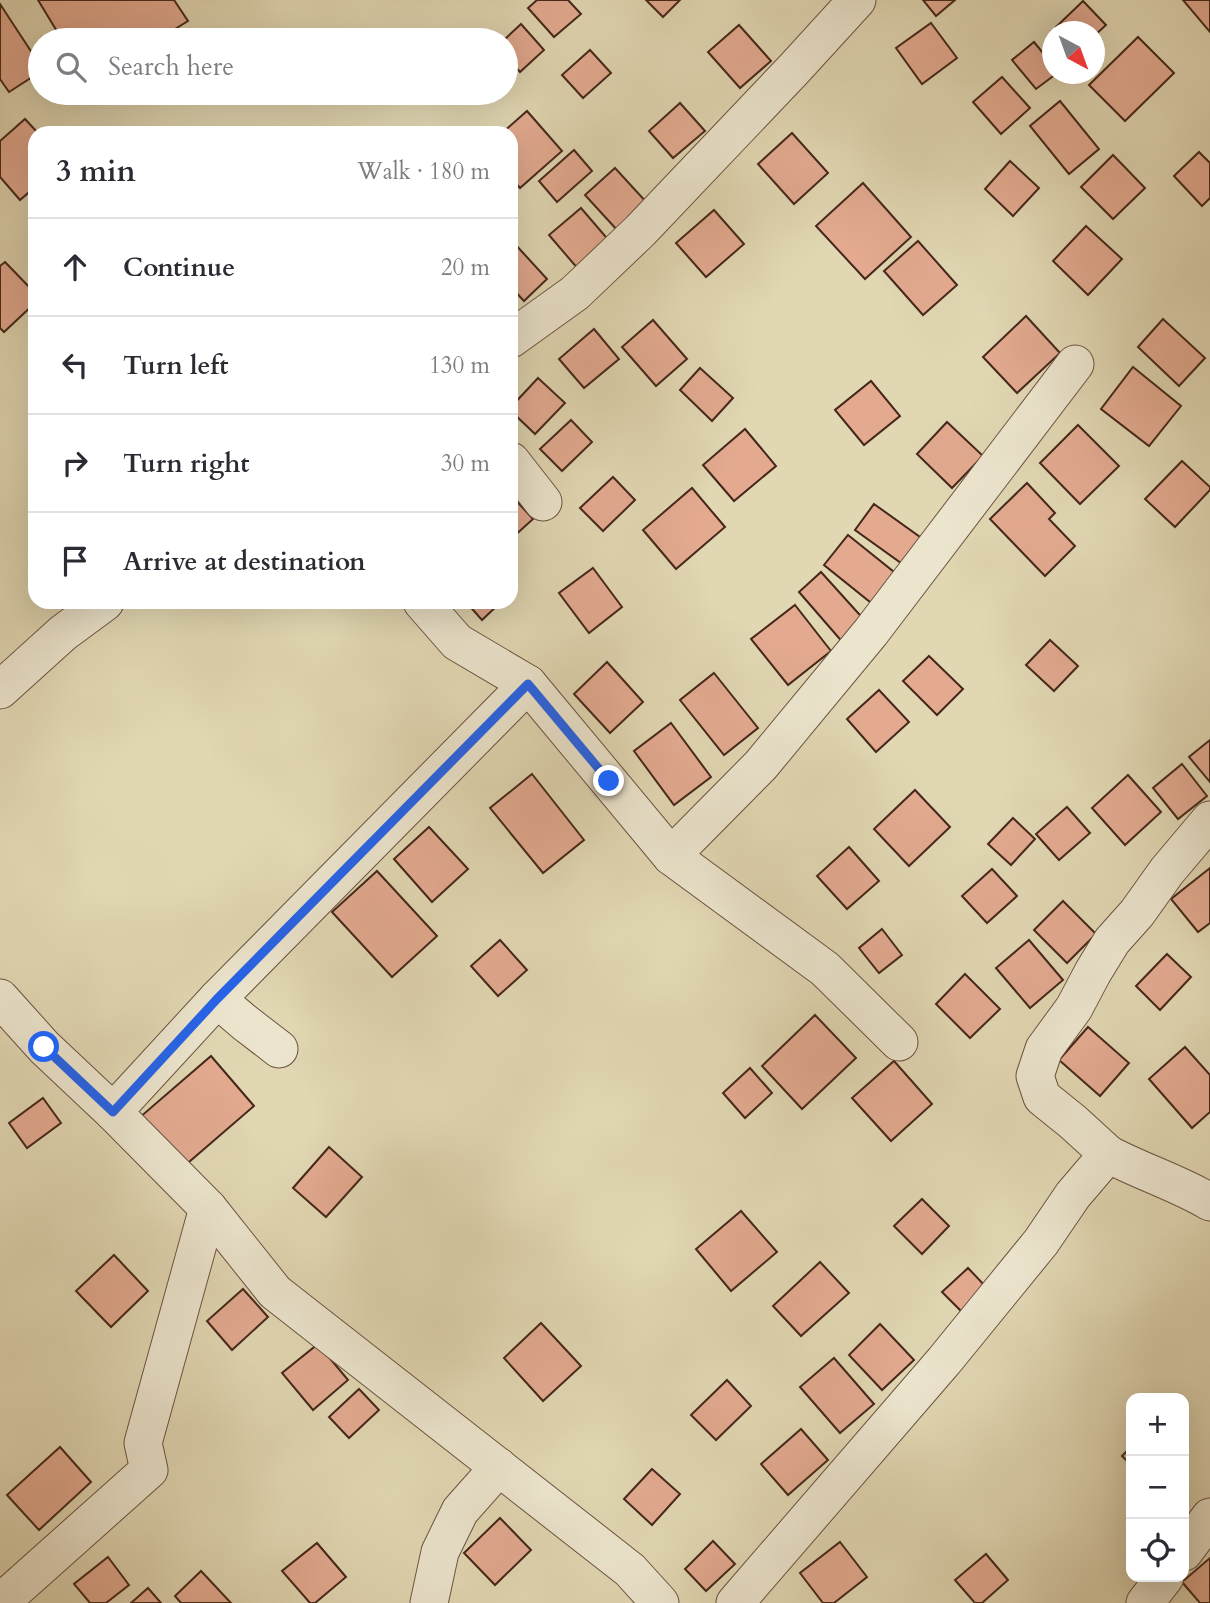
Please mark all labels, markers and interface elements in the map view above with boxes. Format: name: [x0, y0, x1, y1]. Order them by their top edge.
north arrow: [1042, 21, 1105, 84]
search box: [28, 28, 518, 105]
icon: search: [52, 48, 90, 86]
text: Search here: [108, 49, 234, 84]
text: 3 min: [56, 151, 136, 192]
text: Walk · 180 m: [357, 156, 490, 187]
icon: ahead: [56, 248, 94, 286]
text: Continue: [123, 250, 235, 285]
text: 20 m: [441, 252, 490, 283]
icon: left: [56, 346, 94, 384]
text: Turn left: [123, 348, 228, 383]
text: 130 m: [429, 350, 490, 381]
icon: right: [56, 444, 94, 482]
text: Turn right: [123, 446, 250, 481]
text: 30 m: [441, 448, 490, 479]
icon: arrive: [56, 542, 94, 580]
text: Arrive at destination: [123, 544, 366, 579]
route end: [593, 765, 624, 796]
route start: [28, 1031, 59, 1062]
map controls: [1126, 1393, 1189, 1582]
button: +: [1126, 1393, 1189, 1456]
button: −: [1126, 1456, 1189, 1519]
button: locate: [1126, 1519, 1189, 1582]

